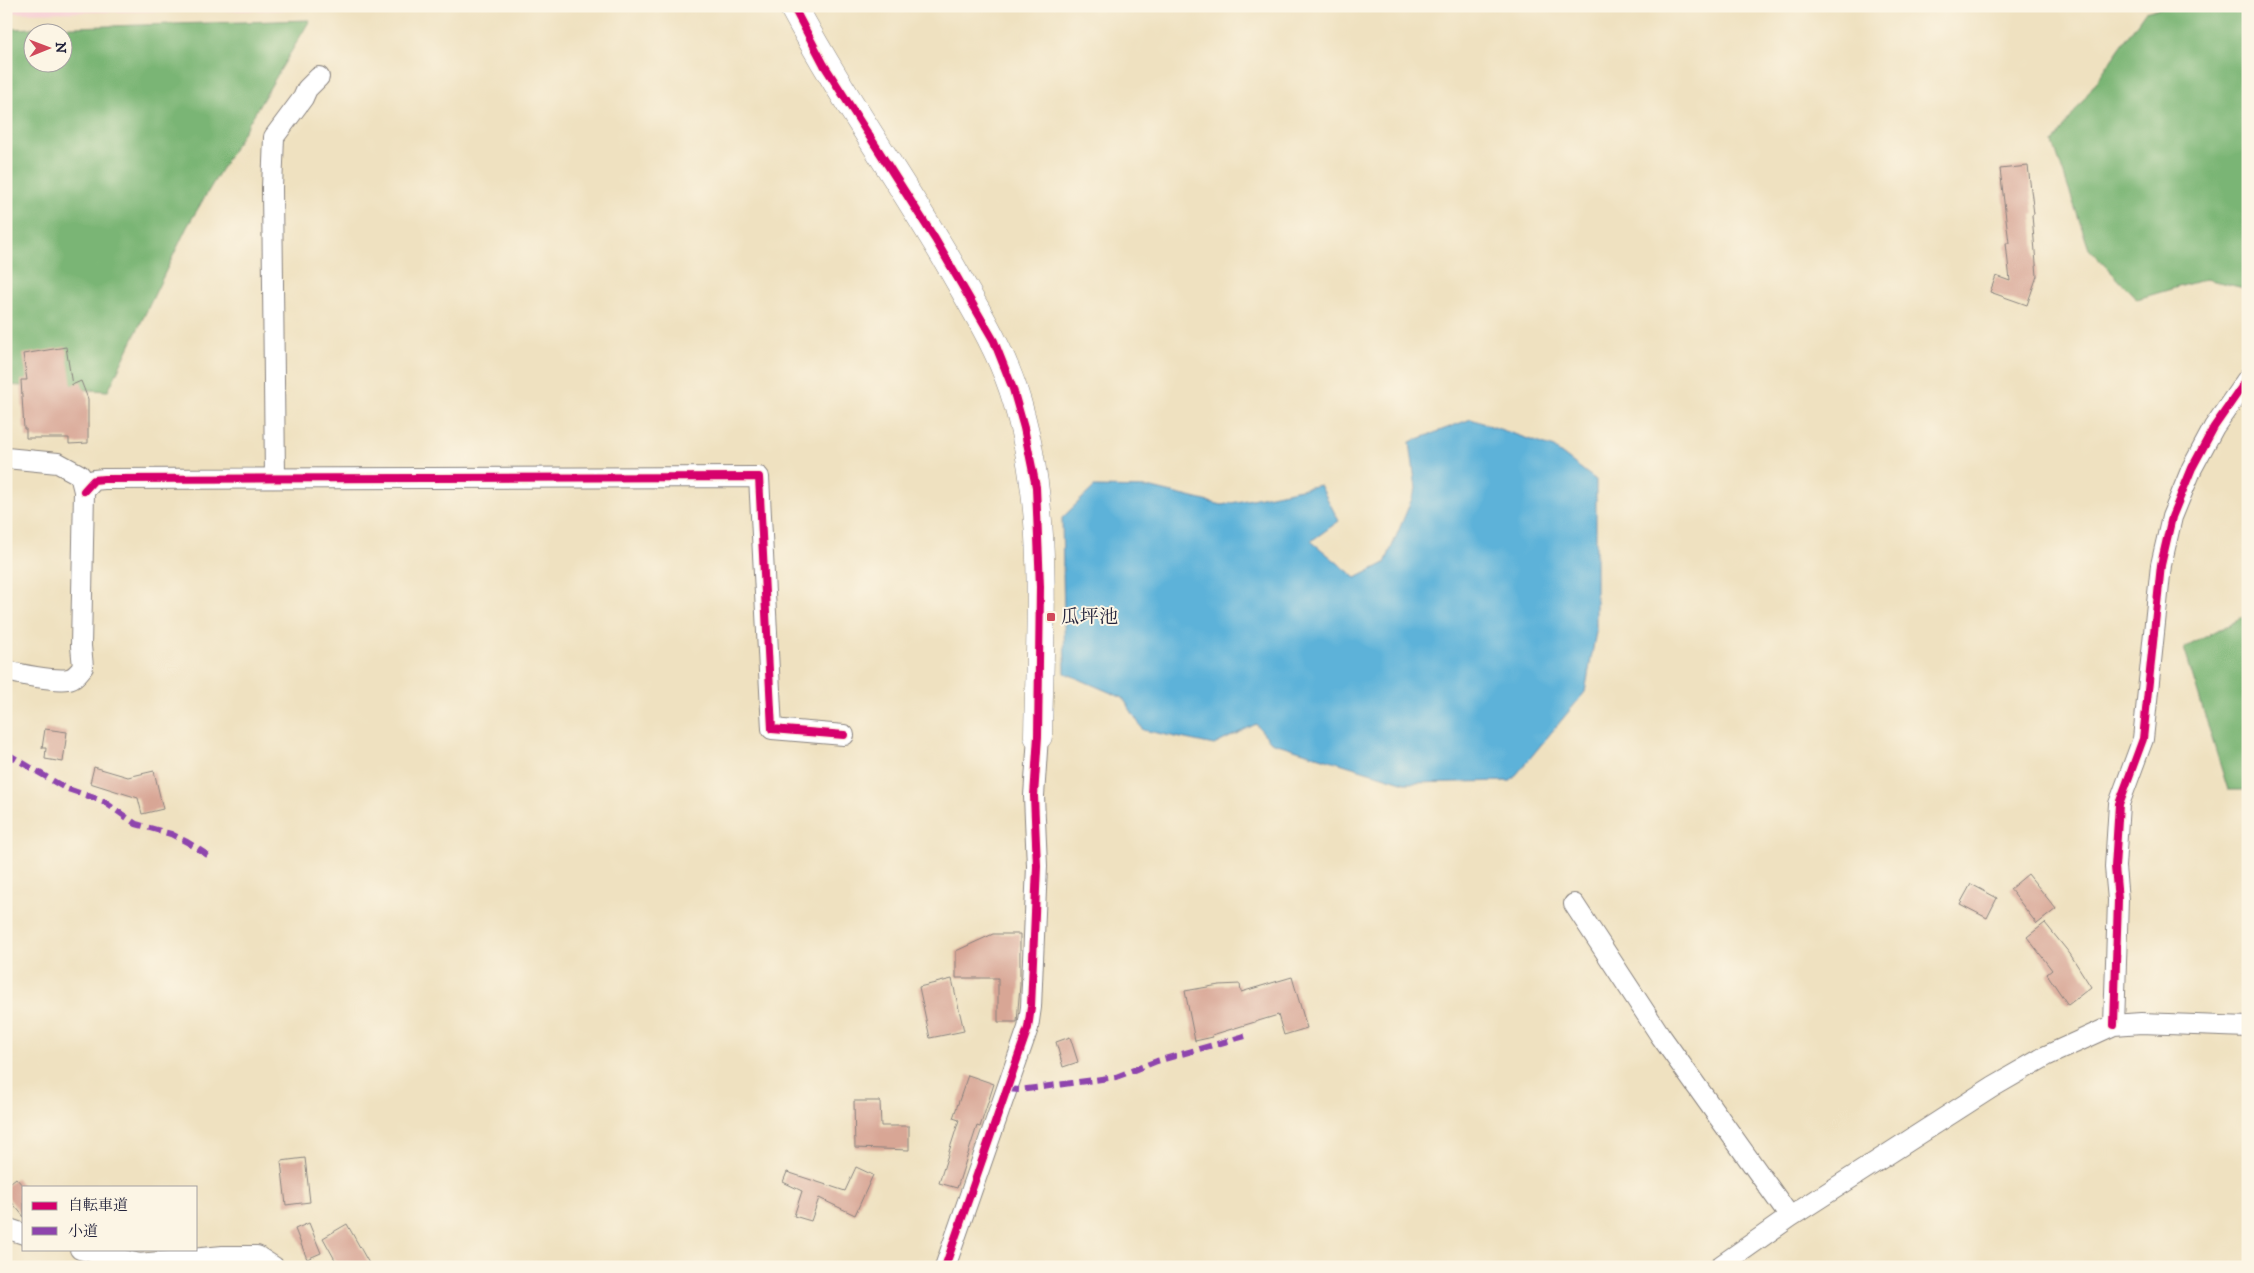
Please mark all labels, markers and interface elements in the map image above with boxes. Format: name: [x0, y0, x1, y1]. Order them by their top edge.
north arrow: [22, 22, 72, 72]
text: N: [51, 42, 69, 54]
place label: 瓜坪池: [1061, 606, 1118, 629]
marker: 瓜坪池: [1045, 611, 1057, 623]
legend: [22, 1186, 198, 1250]
text: 自転車道: [68, 1196, 128, 1215]
text: 小道: [68, 1222, 98, 1241]

